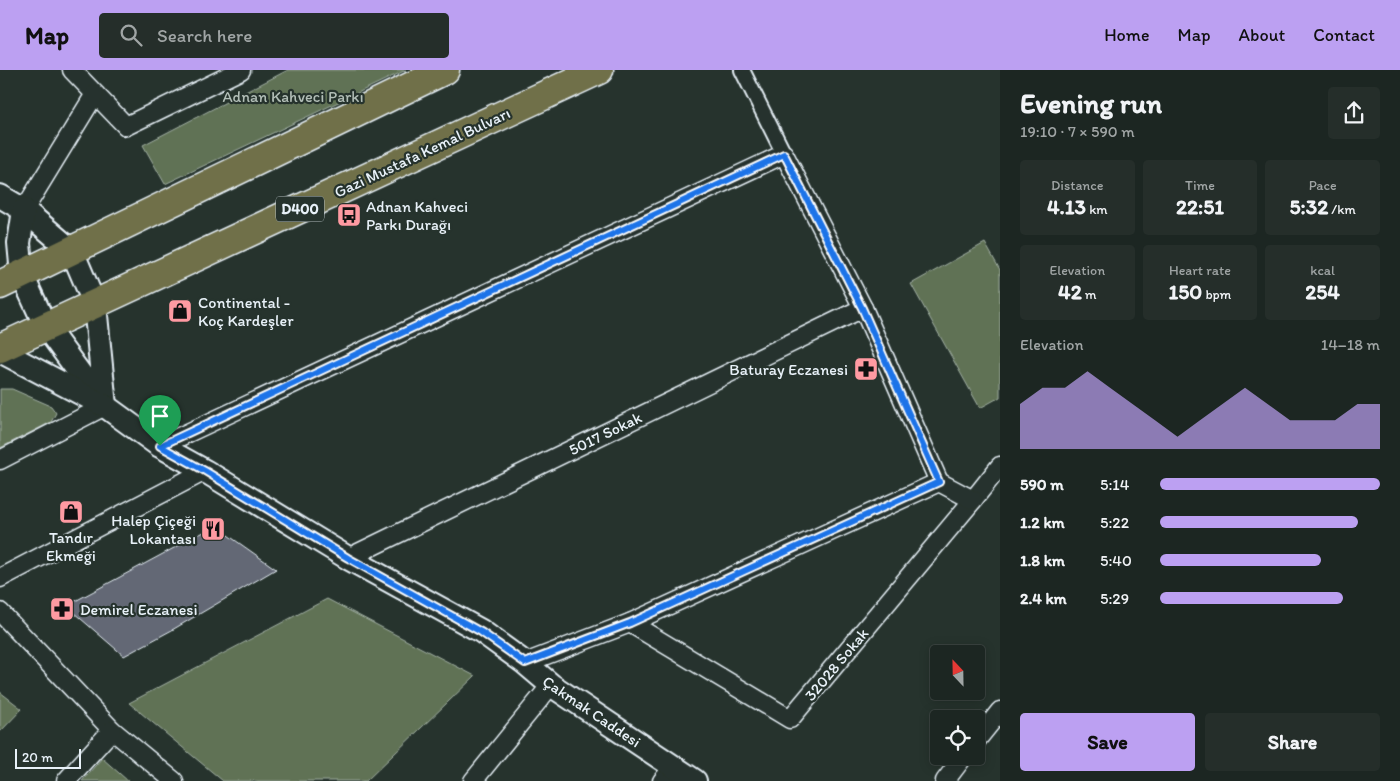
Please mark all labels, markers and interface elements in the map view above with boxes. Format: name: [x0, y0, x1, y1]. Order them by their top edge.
search box: [99, 13, 449, 58]
text: Map: [25, 21, 69, 50]
icon: search: [117, 21, 145, 49]
text: Search here: [157, 24, 252, 47]
text: Home: [1104, 24, 1150, 46]
text: Map: [1178, 24, 1211, 46]
text: About: [1239, 24, 1285, 46]
text: Contact: [1313, 24, 1375, 46]
text: Evening run: [1020, 86, 1162, 120]
park label: Adnan Kahveci Parkı: [222, 87, 364, 106]
button: share: [1328, 87, 1380, 139]
street label: Gazi Mustafa Kemal Bulvarı: [331, 103, 513, 202]
text: 19:10 · 7 × 590 m: [1020, 122, 1135, 141]
text: Distance: [1051, 177, 1104, 194]
text: Time: [1185, 177, 1215, 194]
text: Pace: [1309, 177, 1337, 194]
text: 4.13: [1047, 194, 1086, 219]
text: 22:51: [1176, 194, 1224, 219]
text: 5:32: [1290, 194, 1328, 219]
road number: D400: [276, 196, 324, 222]
place label: Adnan Kahveci Parkı Durağı: [366, 197, 468, 234]
text: km: [1086, 201, 1108, 218]
text: /km: [1328, 201, 1356, 218]
bus stop icon: Adnan Kahveci Parkı Durağı: [336, 202, 362, 228]
text: Elevation: [1050, 262, 1105, 279]
text: Heart rate: [1169, 262, 1231, 279]
text: kcal: [1310, 262, 1335, 279]
text: 42: [1058, 279, 1082, 304]
text: 150: [1169, 279, 1202, 304]
text: 254: [1305, 279, 1340, 304]
text: m: [1082, 286, 1097, 303]
text: bpm: [1202, 286, 1231, 303]
place label: Continental - Koç Kardeşler: [198, 293, 294, 330]
shop icon: Continental - Koç Kardeşler: [167, 298, 193, 324]
text: Elevation: [1020, 335, 1084, 354]
text: 14–18 m: [1321, 335, 1380, 354]
pharmacy icon: Baturay Eczanesi: [853, 356, 879, 382]
place label: Baturay Eczanesi: [729, 360, 848, 379]
pin: [139, 395, 181, 446]
icon: arrive: [146, 402, 174, 430]
street label: 5017 Sokak: [566, 408, 645, 459]
text: 590 m: [1020, 475, 1064, 494]
text: 5:14: [1100, 475, 1129, 494]
shop icon: Tandır Ekmeği: [58, 499, 84, 525]
place label: Halep Çiçeği Lokantası: [111, 511, 196, 548]
text: 1.2 km: [1020, 513, 1065, 532]
text: 5:22: [1100, 513, 1129, 532]
restaurant icon: Halep Çiçeği Lokantası: [200, 516, 226, 542]
place label: Tandır Ekmeği: [46, 528, 96, 565]
text: 1.8 km: [1020, 551, 1065, 570]
text: 5:40: [1100, 551, 1132, 570]
text: 2.4 km: [1020, 589, 1067, 608]
text: 5:29: [1100, 589, 1129, 608]
pharmacy icon: Demirel Eczanesi: [49, 596, 75, 622]
place label: Demirel Eczanesi: [80, 600, 197, 619]
street label: 32028 Sokak: [800, 624, 872, 705]
north arrow: [930, 645, 985, 700]
map controls: [930, 645, 985, 765]
street label: Çakmak Caddesi: [539, 672, 644, 751]
button: locate: [930, 710, 985, 765]
button: Save: [1020, 713, 1195, 771]
button: Share: [1205, 713, 1380, 771]
scale bar: [15, 746, 81, 769]
text: 20 m: [22, 749, 53, 766]

